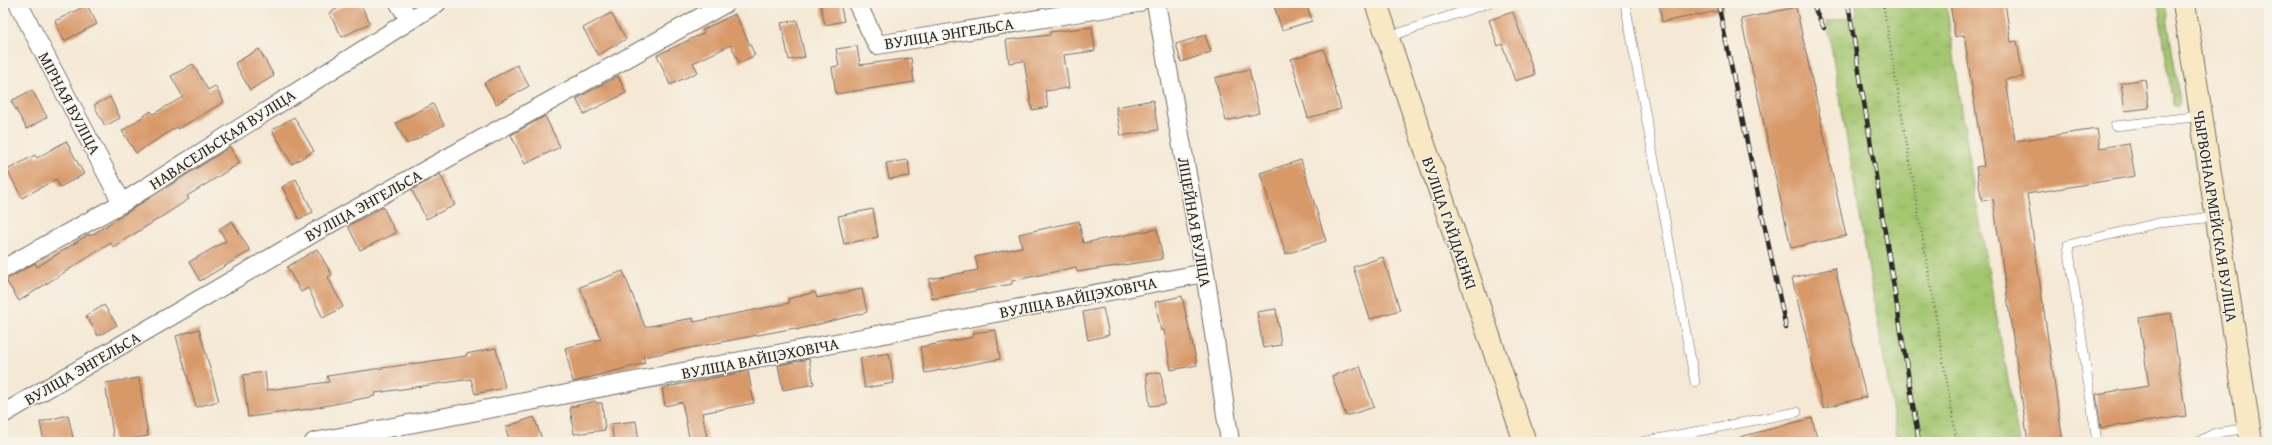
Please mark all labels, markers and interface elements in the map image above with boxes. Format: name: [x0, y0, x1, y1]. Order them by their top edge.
street label: ВУЛІЦА ЭНГЕЛЬСА: [883, 11, 1016, 55]
street label: МІРНАЯ ВУЛІЦА: [33, 47, 107, 159]
street label: НАВАСЕЛЬСКАЯ ВУЛІЦА: [144, 82, 300, 195]
street label: ЧЫРВОНААРМЕЙСКАЯ ВУЛІЦА: [2187, 108, 2245, 324]
street label: ВУЛІЦА ГАЙДАЕНКІ: [1416, 153, 1484, 293]
street label: ЛІЦЕЙНАЯ ВУЛІЦА: [1172, 155, 1218, 289]
street label: ВУЛІЦА ЭНГЕЛЬСА: [300, 163, 426, 247]
street label: ВУЛІЦА ВАЙЦЭХОВІЧА: [997, 270, 1159, 324]
street label: ВУЛІЦА ЭНГЕЛЬСА: [19, 325, 145, 411]
street label: ВУЛІЦА ВАЙЦЭХОВІЧА: [679, 331, 841, 385]

